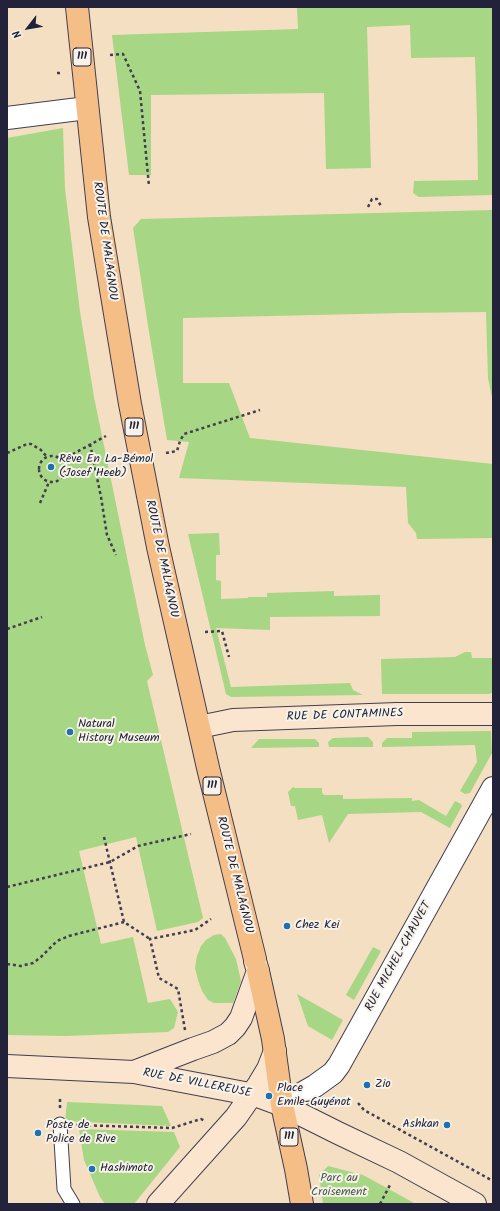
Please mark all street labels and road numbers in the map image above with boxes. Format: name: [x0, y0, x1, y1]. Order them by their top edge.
road number: 111: [73, 48, 91, 66]
street label: ROUTE DE MALAGNOU: [89, 181, 119, 301]
road number: 111: [125, 418, 143, 436]
street label: ROUTE DE MALAGNOU: [141, 499, 181, 619]
street label: RUE DE CONTAMINES: [286, 707, 404, 725]
road number: 111: [203, 777, 221, 795]
street label: ROUTE DE MALAGNOU: [213, 815, 255, 935]
street label: RUE MICHEL-CHAUVET: [363, 900, 435, 1014]
street label: RUE DE VILLEREUSE: [141, 1066, 253, 1102]
road number: 111: [280, 1128, 298, 1146]

